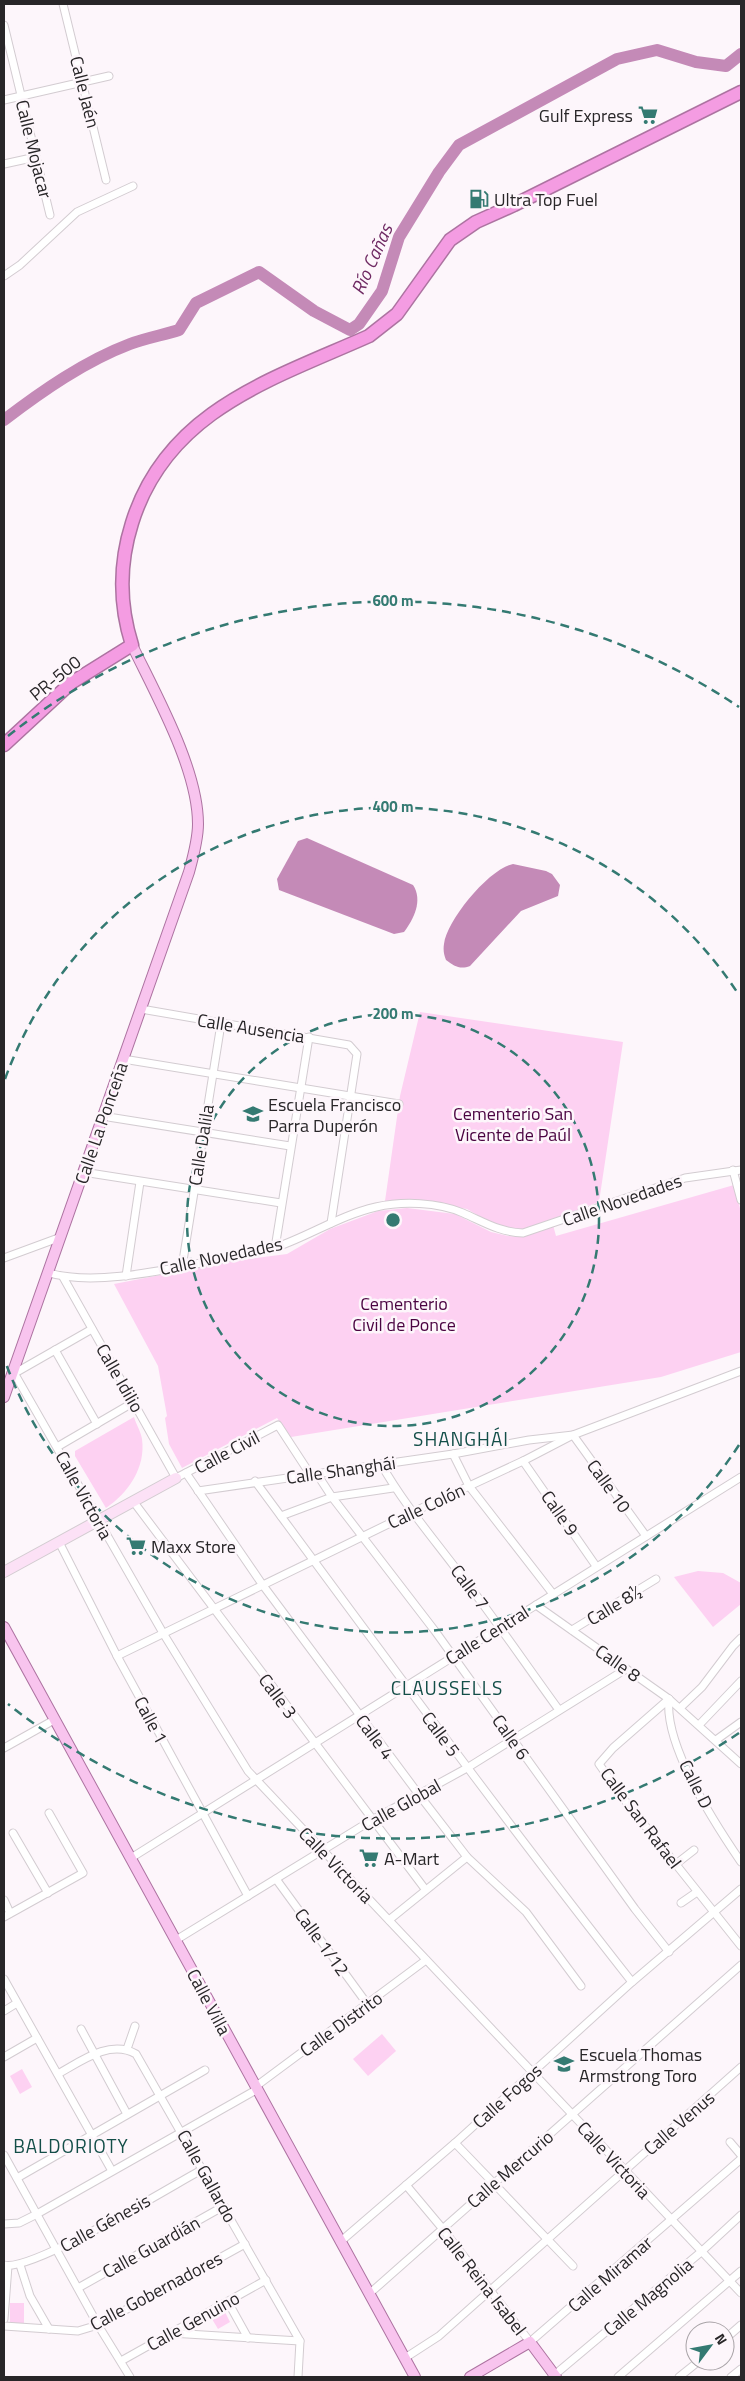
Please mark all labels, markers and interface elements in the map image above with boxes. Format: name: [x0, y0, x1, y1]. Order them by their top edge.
street label: Calle Jaén: [63, 53, 107, 131]
street label: Calle Mojacar: [9, 97, 59, 201]
place label: Gulf Express: [539, 102, 633, 129]
supermarket icon: Gulf Express: [637, 104, 659, 126]
place label: Ultra Top Fuel: [494, 186, 598, 213]
fuel station icon: Ultra Top Fuel: [468, 188, 490, 210]
water label: Río Cañas: [343, 218, 400, 299]
text: 600 m: [372, 589, 414, 612]
street label: PR-500: [23, 649, 87, 707]
text: 400 m: [372, 795, 414, 818]
text: 200 m: [372, 1002, 414, 1025]
street label: Calle Ausencia: [195, 1006, 307, 1050]
street label: Calle La Ponceña: [68, 1059, 134, 1187]
place label: Escuela Francisco Parra Duperón: [268, 1091, 401, 1139]
park label: Cementerio San Vicente de Paúl: [453, 1100, 573, 1148]
street label: Calle Dalila: [181, 1102, 221, 1188]
school or university icon: Escuela Francisco Parra Duperón: [242, 1103, 264, 1125]
street label: Calle Novedades: [559, 1167, 685, 1233]
centre of rings: [384, 1211, 402, 1229]
street label: Calle Novedades: [157, 1230, 285, 1282]
park label: Cementerio Civil de Ponce: [352, 1290, 456, 1338]
street label: Calle Idilio: [89, 1339, 151, 1417]
street label: Calle Civil: [189, 1423, 265, 1481]
district label: SHANGHÁI: [413, 1424, 509, 1453]
street label: Calle Victoria: [49, 1446, 119, 1544]
street label: Calle Shanghái: [285, 1449, 397, 1491]
street label: Calle 10: [580, 1454, 638, 1518]
street label: Calle Colón: [383, 1476, 469, 1536]
street label: Calle 9: [535, 1485, 585, 1541]
place label: Maxx Store: [151, 1533, 236, 1560]
supermarket icon: Maxx Store: [125, 1535, 147, 1557]
street label: Calle 7: [444, 1559, 496, 1615]
street label: Calle 8½: [581, 1578, 647, 1632]
street label: Calle Central: [440, 1599, 534, 1671]
street label: Calle 8: [590, 1638, 646, 1688]
street label: Calle 3: [252, 1668, 304, 1724]
district label: CLAUSSELLS: [391, 1673, 503, 1702]
street label: Calle 1: [127, 1691, 175, 1749]
street label: Calle 5: [415, 1706, 467, 1762]
street label: Calle 4: [349, 1709, 401, 1765]
street label: Calle 6: [486, 1709, 536, 1765]
street label: Calle D: [672, 1755, 720, 1813]
street label: Calle San Rafael: [594, 1762, 688, 1874]
street label: Calle Global: [356, 1772, 446, 1838]
street label: Calle Victoria: [292, 1821, 380, 1909]
place label: A-Mart: [384, 1845, 440, 1872]
supermarket icon: A-Mart: [358, 1847, 380, 1869]
street label: Calle 1/12: [288, 1903, 356, 1981]
street label: Calle Villa: [180, 1964, 238, 2040]
street label: Calle Distrito: [294, 1985, 388, 2063]
place label: Escuela Thomas Armstrong Toro: [579, 2041, 702, 2089]
school or university icon: Escuela Thomas Armstrong Toro: [553, 2053, 575, 2075]
street label: Calle Fogos: [466, 2057, 548, 2135]
street label: Calle Venus: [637, 2084, 721, 2162]
street label: Calle Victoria: [571, 2115, 657, 2205]
street label: Calle Mercurio: [461, 2124, 559, 2214]
street label: Calle Gallardo: [170, 2125, 244, 2227]
district label: BALDORIOTY: [13, 2131, 129, 2160]
street label: Calle Génesis: [55, 2187, 155, 2259]
street label: Calle Guardián: [97, 2209, 205, 2285]
street label: Calle Reina Isabel: [431, 2221, 533, 2341]
street label: Calle Miramar: [562, 2229, 658, 2319]
street label: Calle Gobernadores: [85, 2245, 227, 2337]
street label: Calle Magnolia: [597, 2251, 699, 2343]
street label: Calle Genuino: [142, 2284, 244, 2358]
north arrow: [685, 2321, 735, 2371]
text: N: [710, 2329, 733, 2349]

